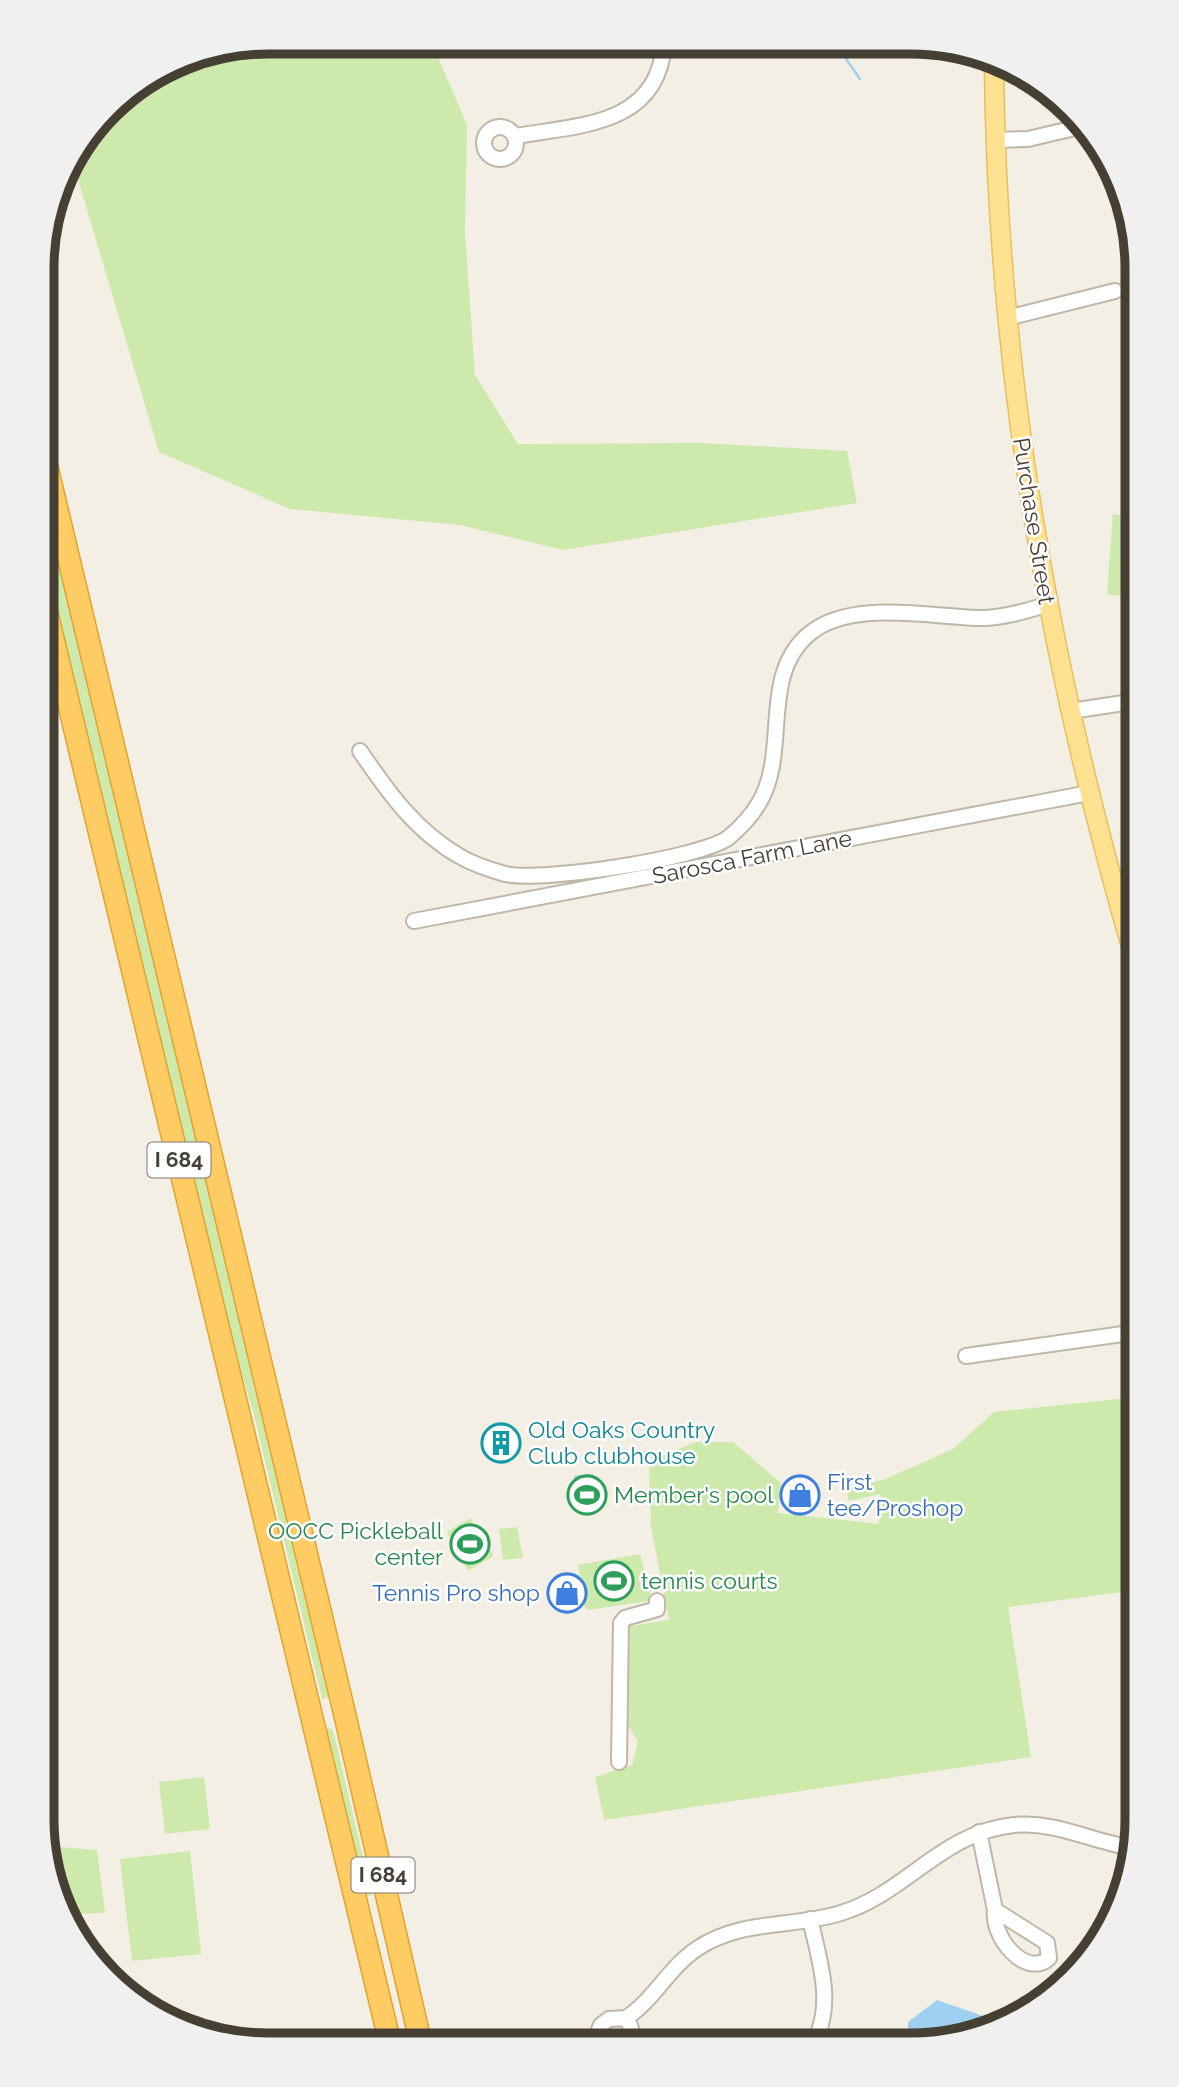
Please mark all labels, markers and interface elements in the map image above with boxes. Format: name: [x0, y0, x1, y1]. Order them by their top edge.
street label: Purchase Street: [1008, 436, 1061, 607]
street label: Sarosca Farm Lane: [650, 824, 854, 889]
road number: I 684: [148, 1142, 210, 1178]
place label: Old Oaks Country Club clubhouse: [528, 1416, 715, 1469]
building icon: Old Oaks Country Club clubhouse: [480, 1422, 522, 1464]
place label: First tee/Proshop: [827, 1468, 964, 1521]
sports icon: Member's pool: [566, 1474, 608, 1516]
shop icon: First tee/Proshop: [779, 1474, 821, 1516]
place label: Member's pool: [614, 1481, 774, 1508]
place label: OOCC Pickleball center: [268, 1517, 444, 1570]
sports icon: OOCC Pickleball center: [449, 1523, 491, 1565]
sports icon: tennis courts: [593, 1560, 635, 1602]
place label: tennis courts: [641, 1567, 778, 1594]
shop icon: Tennis Pro shop: [546, 1572, 588, 1614]
place label: Tennis Pro shop: [372, 1579, 540, 1606]
road number: I 684: [352, 1857, 414, 1892]

